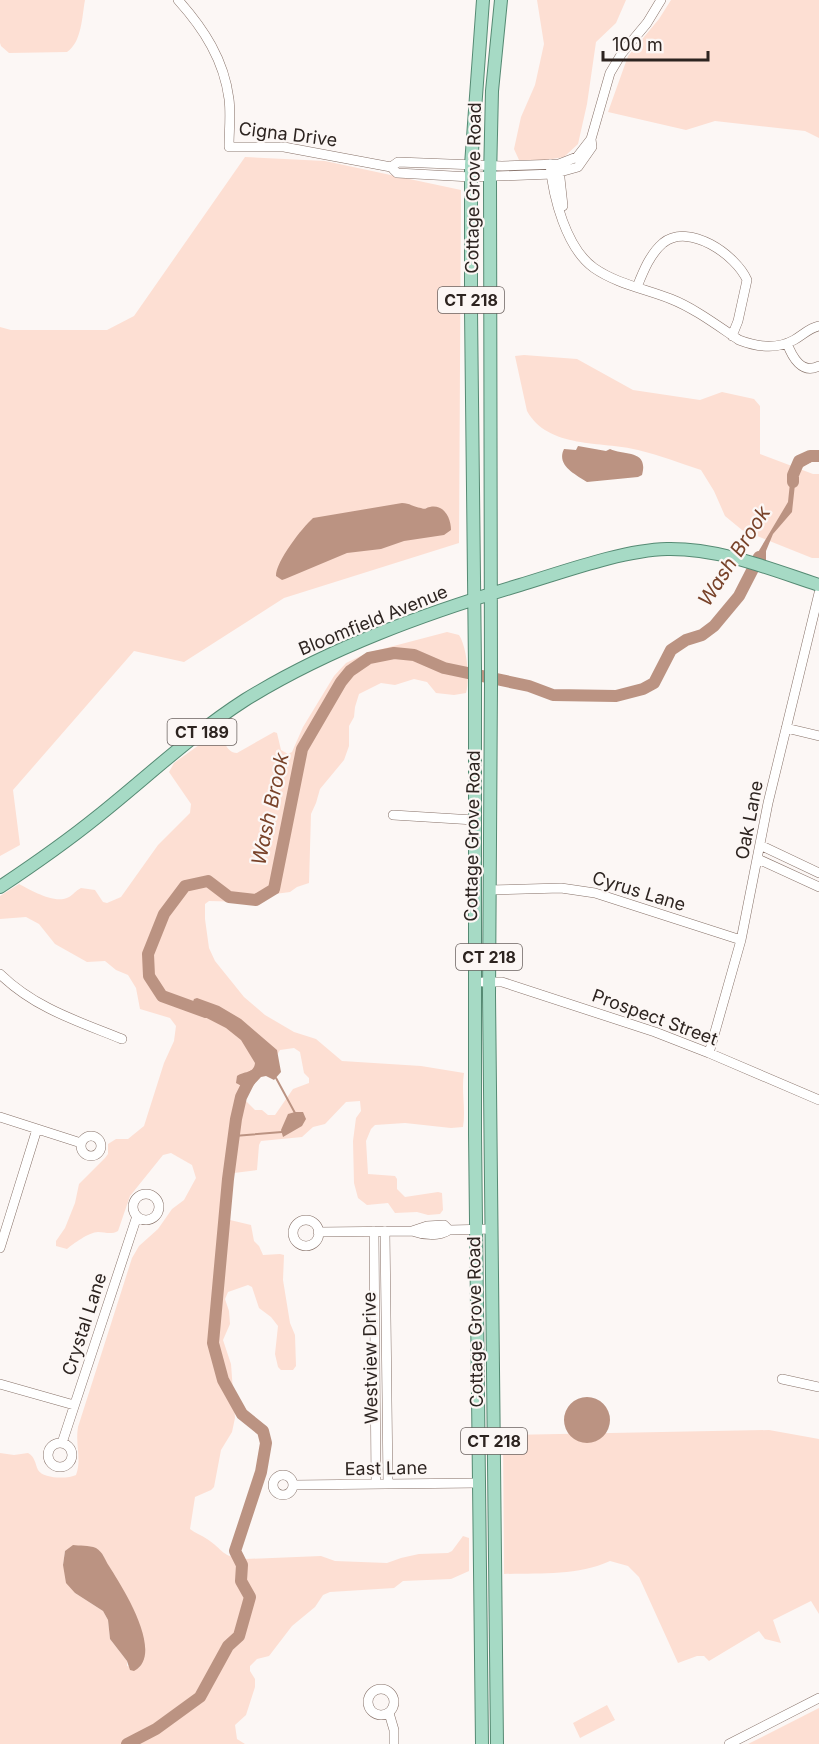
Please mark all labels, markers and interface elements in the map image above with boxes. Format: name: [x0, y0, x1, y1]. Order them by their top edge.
scale bar: [603, 24, 708, 62]
text: 100 m: [612, 34, 663, 55]
street label: Cottage Grove Road: [461, 102, 485, 274]
street label: Cigna Drive: [238, 118, 338, 150]
road number: CT 218: [438, 287, 504, 313]
water label: Wash Brook: [693, 501, 776, 610]
street label: Bloomfield Avenue: [296, 581, 450, 659]
road number: CT 189: [168, 719, 236, 745]
water label: Wash Brook: [246, 750, 294, 867]
street label: Cottage Grove Road: [460, 750, 484, 922]
street label: Oak Lane: [731, 779, 767, 861]
street label: Cyrus Lane: [590, 867, 688, 915]
road number: CT 218: [456, 944, 522, 970]
street label: Prospect Street: [589, 985, 721, 1049]
street label: Cottage Grove Road: [463, 1236, 487, 1408]
street label: Crystal Lane: [58, 1270, 110, 1378]
street label: Westview Drive: [358, 1292, 382, 1424]
road number: CT 218: [461, 1428, 527, 1454]
street label: East Lane: [344, 1457, 428, 1479]

